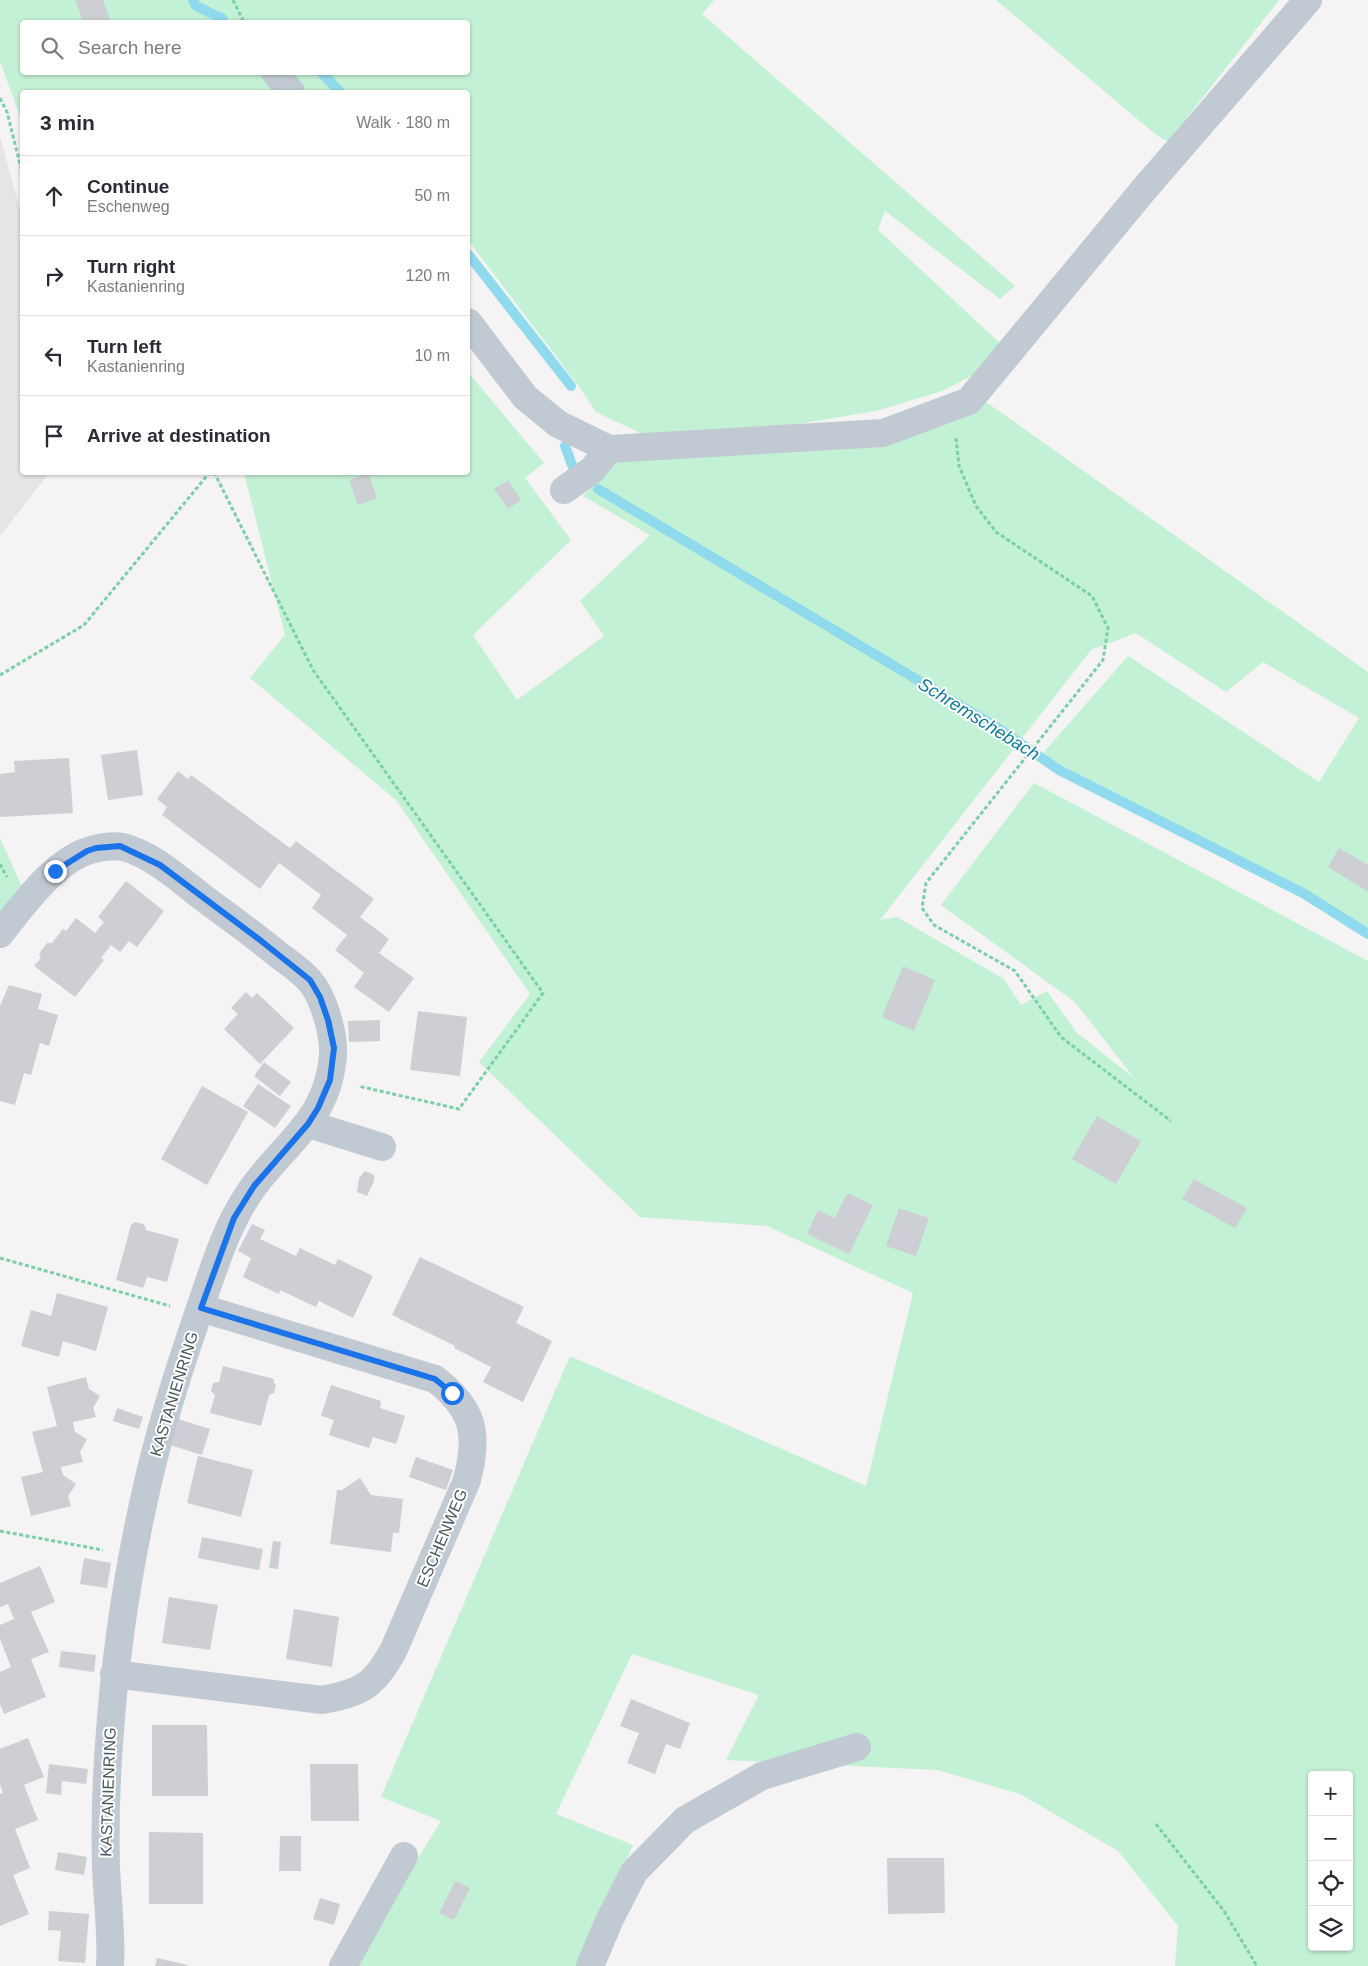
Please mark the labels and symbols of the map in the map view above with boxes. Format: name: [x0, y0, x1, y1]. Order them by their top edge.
water label: Schremschebach: [915, 674, 1043, 764]
route end: [44, 860, 67, 883]
street label: KASTANIENRING: [147, 1330, 201, 1458]
route start: [441, 1382, 464, 1405]
street label: ESCHENWEG: [414, 1486, 470, 1590]
street label: KASTANIENRING: [97, 1727, 119, 1857]

